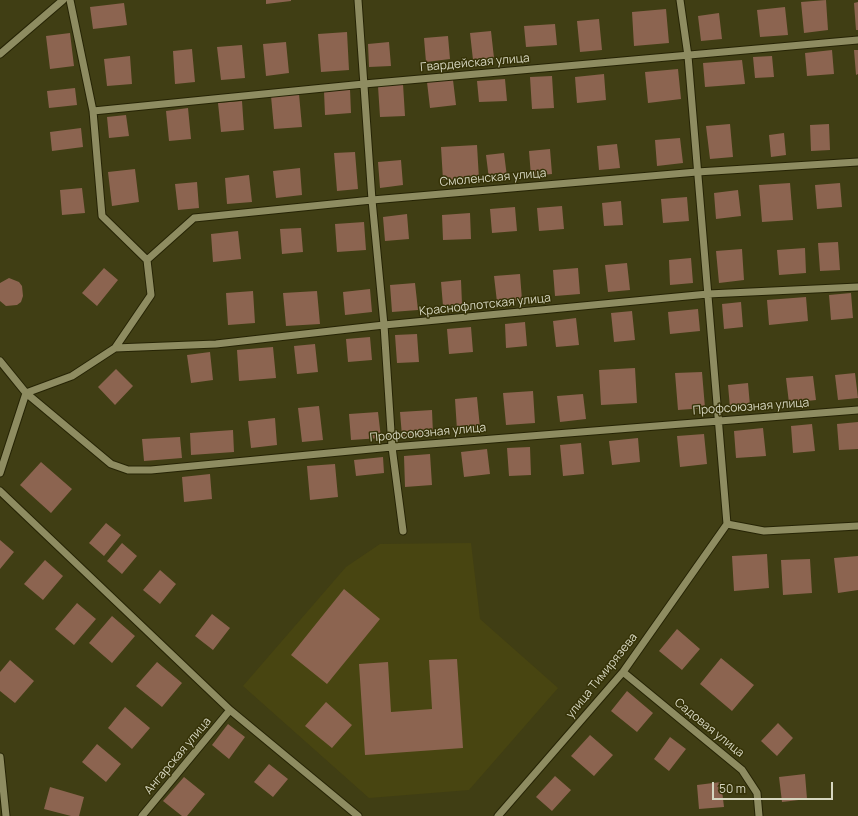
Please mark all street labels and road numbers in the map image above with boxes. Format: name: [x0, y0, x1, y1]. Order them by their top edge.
street label: Гвардейская улица: [420, 51, 530, 75]
street label: Смоленская улица: [439, 166, 547, 190]
street label: Краснофлотская улица: [418, 291, 552, 319]
street label: Профсоюзная улица: [692, 396, 810, 418]
street label: Профсоюзная улица: [369, 421, 487, 445]
street label: улица Тимирязева: [563, 631, 641, 721]
street label: Садовая улица: [671, 695, 747, 761]
street label: Ангарская улица: [142, 715, 214, 797]

